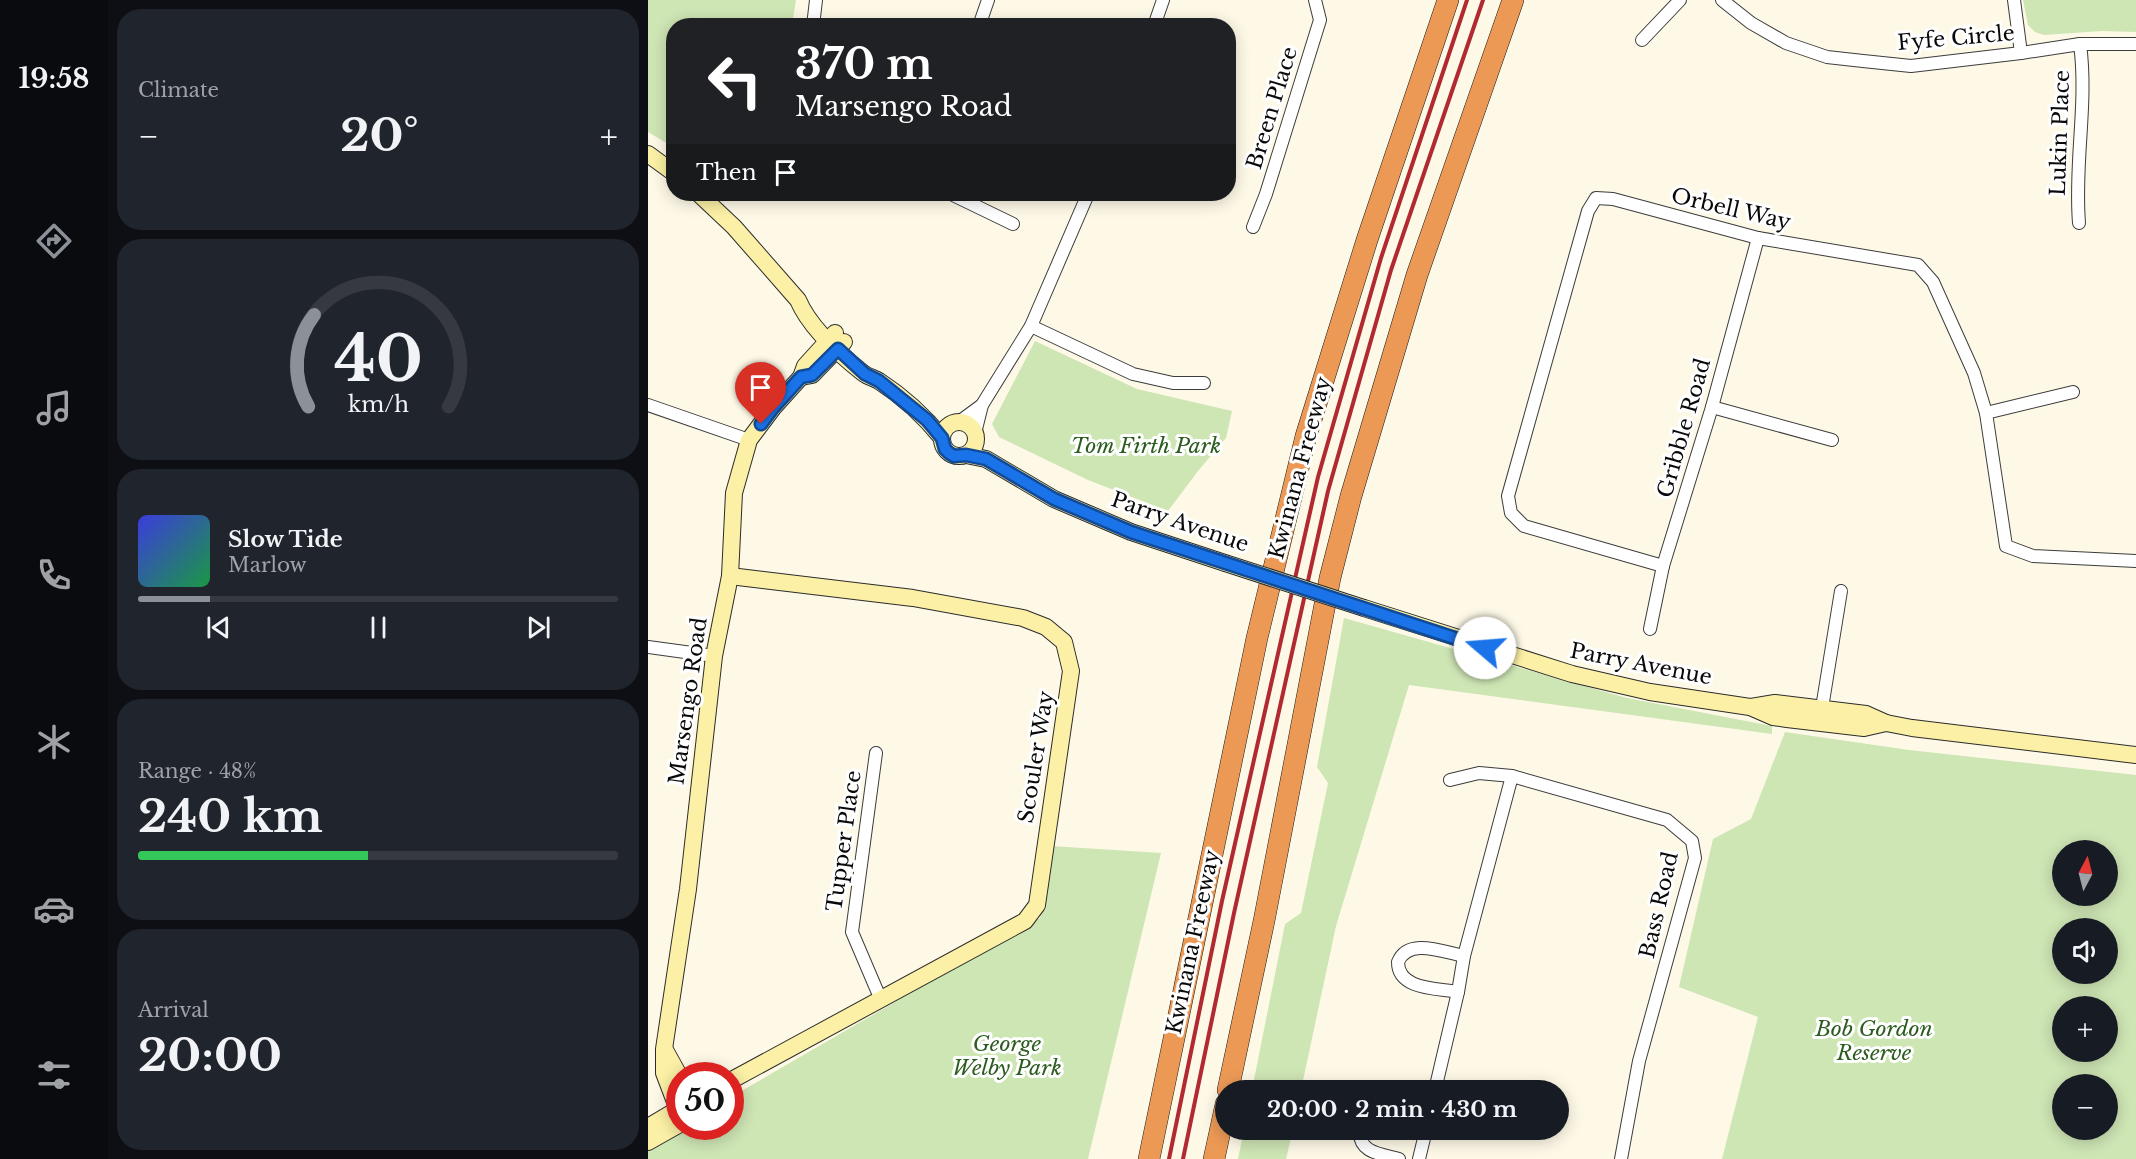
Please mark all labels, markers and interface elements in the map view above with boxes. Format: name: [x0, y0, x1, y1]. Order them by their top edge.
street label: Fyfe Circle: [1896, 20, 2016, 56]
text: 370 m: [795, 38, 933, 90]
icon: left: [696, 42, 774, 120]
street label: Breen Place: [1241, 44, 1303, 172]
text: 19:58: [19, 62, 89, 95]
street label: Lukin Place: [2045, 70, 2075, 196]
text: Climate: [138, 78, 219, 102]
text: Marsengo Road: [795, 90, 1012, 123]
text: 20°: [340, 107, 419, 163]
text: −: [138, 116, 159, 157]
text: +: [600, 116, 618, 157]
icon: arrive: [769, 156, 802, 189]
text: Then: [696, 159, 757, 186]
street label: Orbell Way: [1669, 183, 1794, 236]
icon: directions: [33, 220, 75, 262]
text: 40: [334, 320, 422, 398]
street label: Gribble Road: [1652, 355, 1716, 501]
pin: [735, 362, 786, 424]
icon: arrive: [744, 371, 777, 404]
street label: Kwinana Freeway: [1263, 373, 1337, 562]
icon: music: [33, 387, 75, 429]
text: km/h: [348, 391, 409, 418]
park label: Tom Firth Park: [1071, 433, 1221, 459]
street label: Parry Avenue: [1108, 486, 1252, 558]
text: Slow Tide: [228, 526, 343, 553]
text: Marlow: [228, 553, 307, 577]
icon: phone: [33, 554, 75, 596]
icon: previous: [202, 611, 235, 644]
icon: pause: [362, 611, 395, 644]
icon: next: [522, 611, 555, 644]
street label: Marsengo Road: [663, 616, 713, 786]
position arrow: [1453, 616, 1517, 680]
street label: Parry Avenue: [1568, 638, 1714, 690]
street label: Scouler Way: [1013, 688, 1059, 825]
icon: climate: [33, 721, 75, 763]
text: Range · 48%: [138, 759, 256, 783]
street label: Tupper Place: [821, 769, 867, 913]
text: 240 km: [138, 788, 323, 844]
north arrow: [2052, 840, 2118, 906]
map controls: [2052, 840, 2118, 1140]
street label: Kwinana Freeway: [1161, 847, 1225, 1037]
street label: Bass Road: [1634, 849, 1684, 961]
icon: car: [33, 888, 75, 930]
button: sound: [2052, 918, 2118, 984]
button: +: [2052, 996, 2118, 1062]
text: Arrival: [138, 998, 209, 1022]
park label: Bob Gordon Reserve: [1814, 1016, 1933, 1066]
text: 20:00: [138, 1027, 282, 1083]
park label: George Welby Park: [952, 1031, 1062, 1081]
icon: filters: [33, 1054, 75, 1096]
speed limit sign: 50: [666, 1062, 744, 1140]
button: −: [2052, 1074, 2118, 1140]
text: 20:00 · 2 min · 430 m: [1267, 1096, 1517, 1123]

